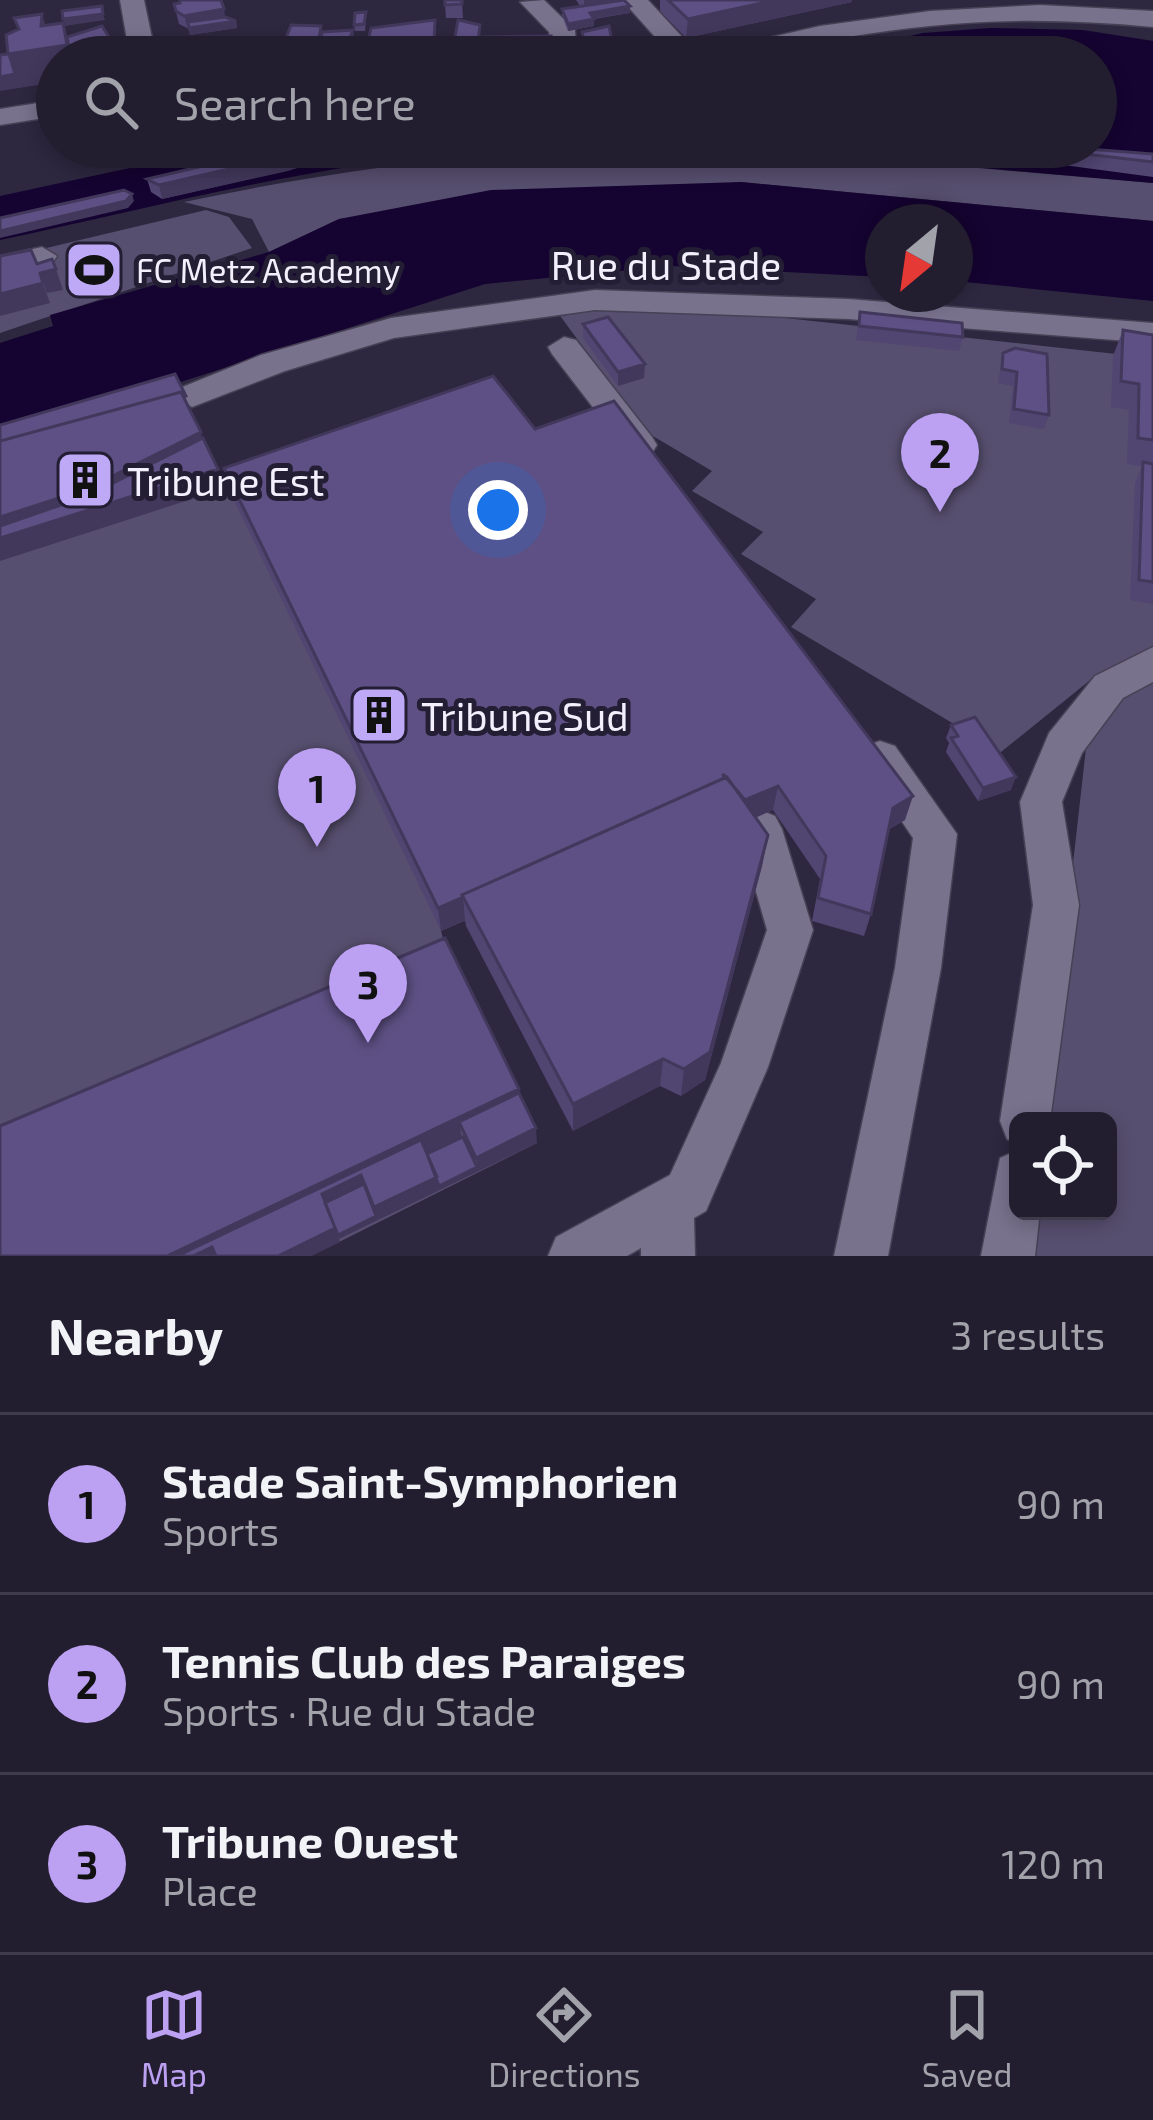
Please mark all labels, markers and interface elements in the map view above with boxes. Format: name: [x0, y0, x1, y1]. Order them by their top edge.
search box: [36, 36, 1117, 168]
icon: search: [78, 69, 144, 135]
text: Search here: [174, 75, 416, 129]
north arrow: [865, 204, 973, 312]
sports icon: FC Metz Academy: [63, 239, 125, 301]
street label: Rue du Stade: [551, 241, 781, 288]
place label: FC Metz Academy: [136, 250, 400, 290]
pin: 2: [901, 413, 979, 512]
building icon: Tribune Est: [54, 449, 116, 511]
place label: Tribune Est: [127, 457, 325, 504]
your location: [468, 480, 528, 540]
building icon: Tribune Sud: [348, 684, 410, 746]
place label: Tribune Sud: [421, 692, 629, 739]
pin: 1: [278, 748, 356, 847]
pin: 3: [329, 944, 407, 1043]
map controls: [1009, 1112, 1117, 1220]
button: locate: [1009, 1112, 1117, 1220]
text: Nearby: [48, 1304, 223, 1365]
text: 3 results: [951, 1311, 1105, 1358]
text: Stade Saint-Symphorien: [162, 1453, 678, 1507]
text: 1: [79, 1480, 95, 1527]
text: 90 m: [1016, 1480, 1105, 1527]
text: Sports: [162, 1507, 279, 1554]
text: Tennis Club des Paraiges: [162, 1633, 686, 1687]
text: 2: [76, 1660, 98, 1707]
text: 90 m: [1016, 1660, 1105, 1707]
text: Sports · Rue du Stade: [162, 1687, 536, 1734]
text: Tribune Ouest: [162, 1813, 458, 1867]
text: 3: [76, 1840, 98, 1887]
text: 120 m: [1001, 1840, 1105, 1887]
text: Place: [162, 1867, 258, 1914]
tab: Map: [141, 1982, 207, 2094]
tab: Directions: [488, 1982, 640, 2094]
tab: Saved: [922, 1982, 1012, 2094]

